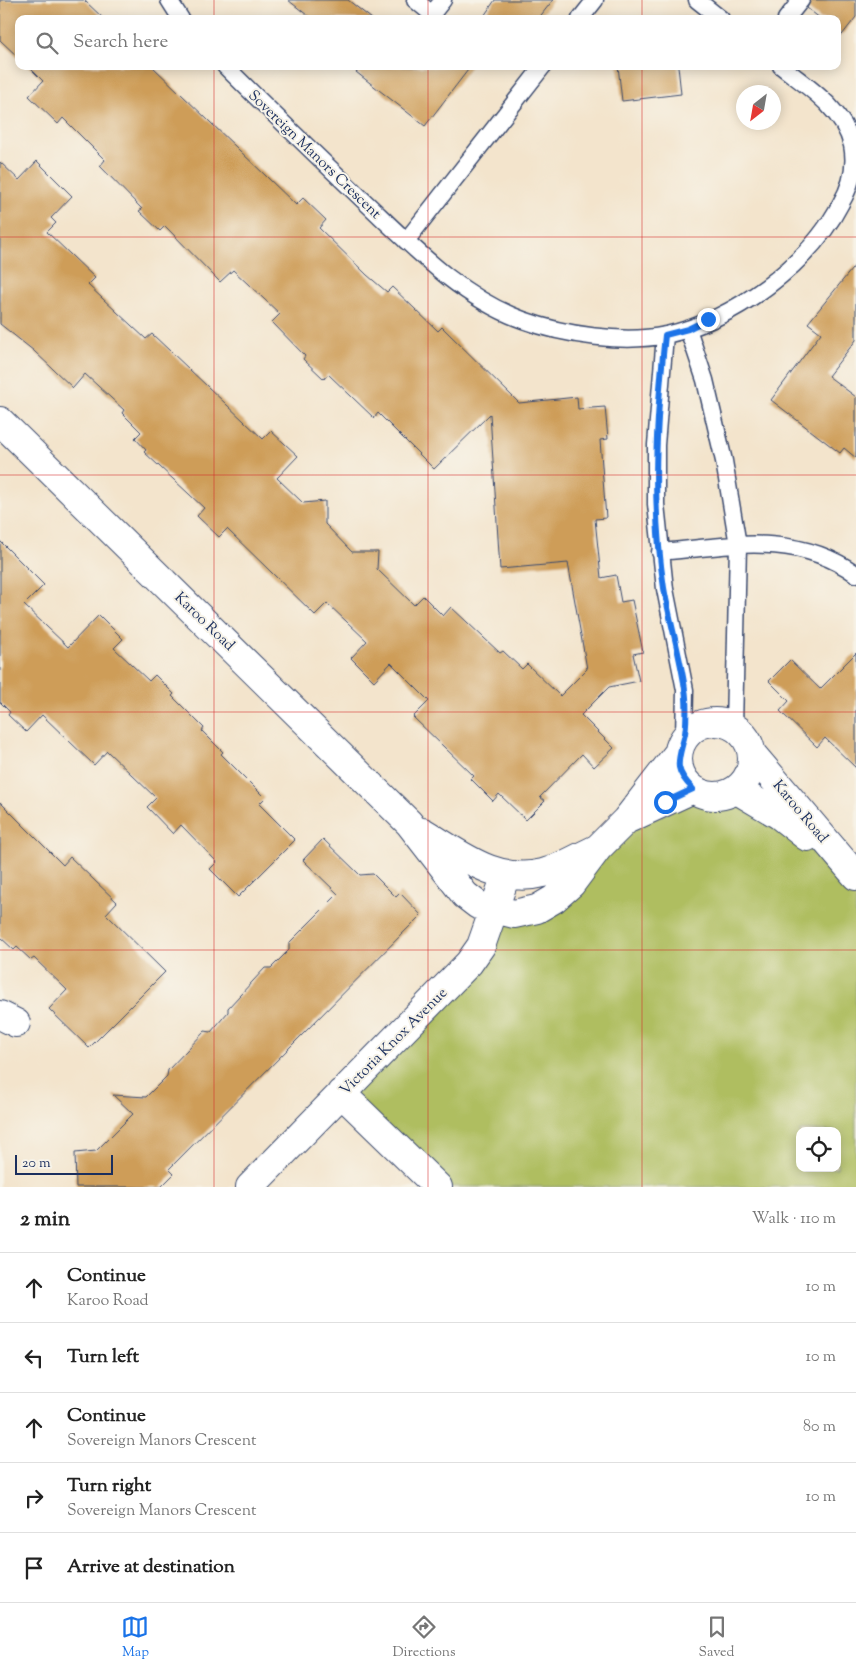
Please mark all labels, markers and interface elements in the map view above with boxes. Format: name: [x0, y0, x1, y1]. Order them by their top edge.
search box: [15, 15, 841, 70]
icon: search: [33, 29, 61, 57]
text: Search here: [73, 29, 168, 56]
north arrow: [736, 85, 781, 130]
street label: Sovereign Manors Crescent: [243, 86, 385, 224]
route end: [697, 308, 720, 331]
street label: Karoo Road: [169, 588, 239, 657]
street label: Karoo Road: [767, 776, 833, 848]
route start: [654, 791, 677, 814]
street label: Victoria Knox Avenue: [336, 984, 453, 1101]
map controls: [796, 1127, 841, 1172]
button: locate: [796, 1127, 841, 1172]
scale bar: [15, 1152, 112, 1175]
text: 20 m: [22, 1154, 51, 1174]
text: 2 min: [20, 1205, 70, 1235]
text: Walk · 110 m: [752, 1208, 836, 1231]
text: Continue: [67, 1263, 146, 1290]
icon: ahead: [20, 1274, 48, 1302]
text: 10 m: [806, 1276, 836, 1299]
text: Karoo Road: [67, 1290, 149, 1313]
icon: left: [20, 1344, 48, 1372]
text: Turn left: [67, 1344, 139, 1371]
text: 10 m: [806, 1346, 836, 1369]
text: Continue: [67, 1403, 146, 1430]
icon: ahead: [20, 1414, 48, 1442]
text: 80 m: [803, 1416, 836, 1439]
text: Sovereign Manors Crescent: [67, 1430, 256, 1453]
text: Turn right: [67, 1473, 151, 1500]
icon: right: [20, 1484, 48, 1512]
text: 10 m: [806, 1486, 836, 1509]
text: Sovereign Manors Crescent: [67, 1500, 256, 1523]
icon: arrive: [20, 1554, 48, 1582]
text: Arrive at destination: [67, 1554, 235, 1581]
tab: Map: [121, 1613, 149, 1663]
tab: Directions: [392, 1613, 456, 1663]
tab: Saved: [699, 1613, 734, 1663]

